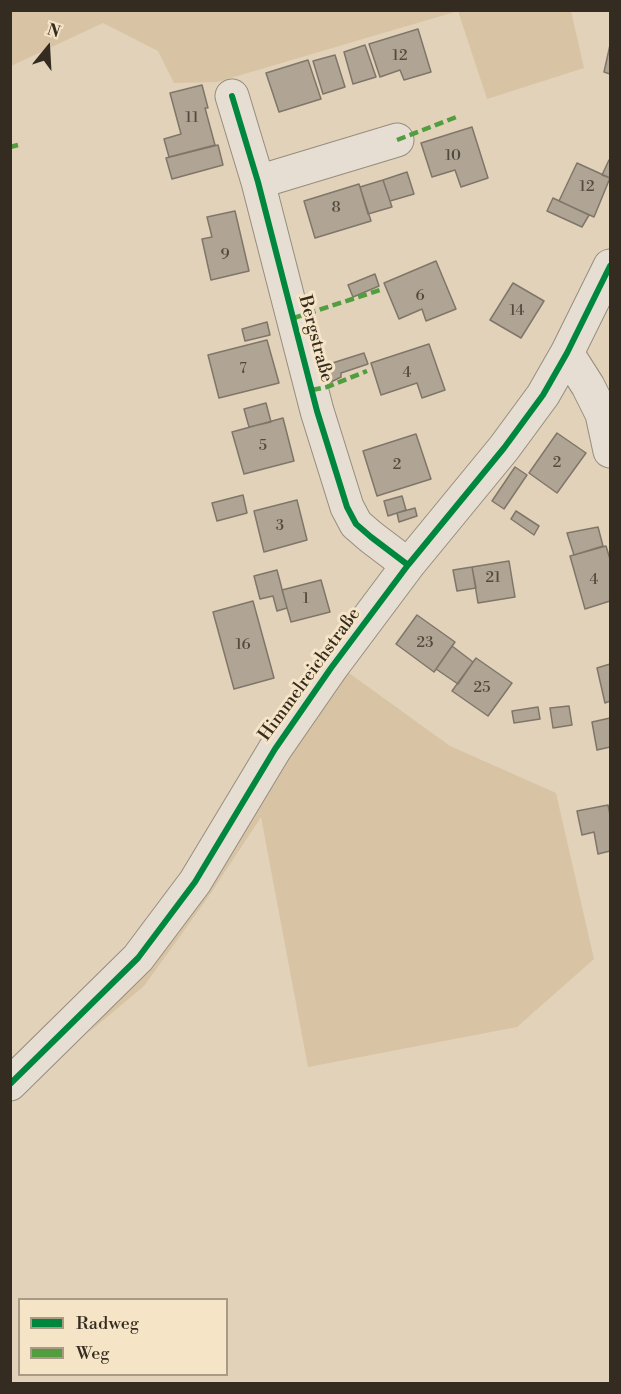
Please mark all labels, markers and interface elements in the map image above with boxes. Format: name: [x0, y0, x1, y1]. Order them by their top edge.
north arrow: [18, 18, 78, 78]
text: N: [44, 19, 63, 42]
house number: 12: [392, 47, 408, 65]
house number: 11: [185, 109, 199, 127]
house number: 10: [445, 147, 461, 165]
house number: 12: [579, 178, 595, 196]
house number: 8: [331, 199, 341, 217]
house number: 9: [220, 246, 230, 264]
house number: 6: [415, 287, 425, 305]
street label: Bergstraße: [293, 293, 337, 385]
house number: 14: [510, 302, 524, 320]
house number: 7: [239, 360, 247, 378]
house number: 4: [403, 364, 411, 382]
house number: 5: [259, 437, 267, 455]
house number: 2: [553, 454, 561, 472]
house number: 2: [393, 456, 401, 474]
house number: 3: [276, 517, 284, 535]
house number: 21: [485, 569, 501, 587]
house number: 4: [590, 571, 598, 589]
house number: 1: [303, 590, 309, 608]
street label: Himmelreichstraße: [255, 604, 365, 746]
house number: 23: [417, 634, 433, 652]
house number: 16: [235, 636, 251, 654]
house number: 25: [474, 679, 490, 697]
legend: [18, 1298, 228, 1376]
text: Radweg: [76, 1312, 139, 1335]
text: Weg: [76, 1342, 110, 1365]

